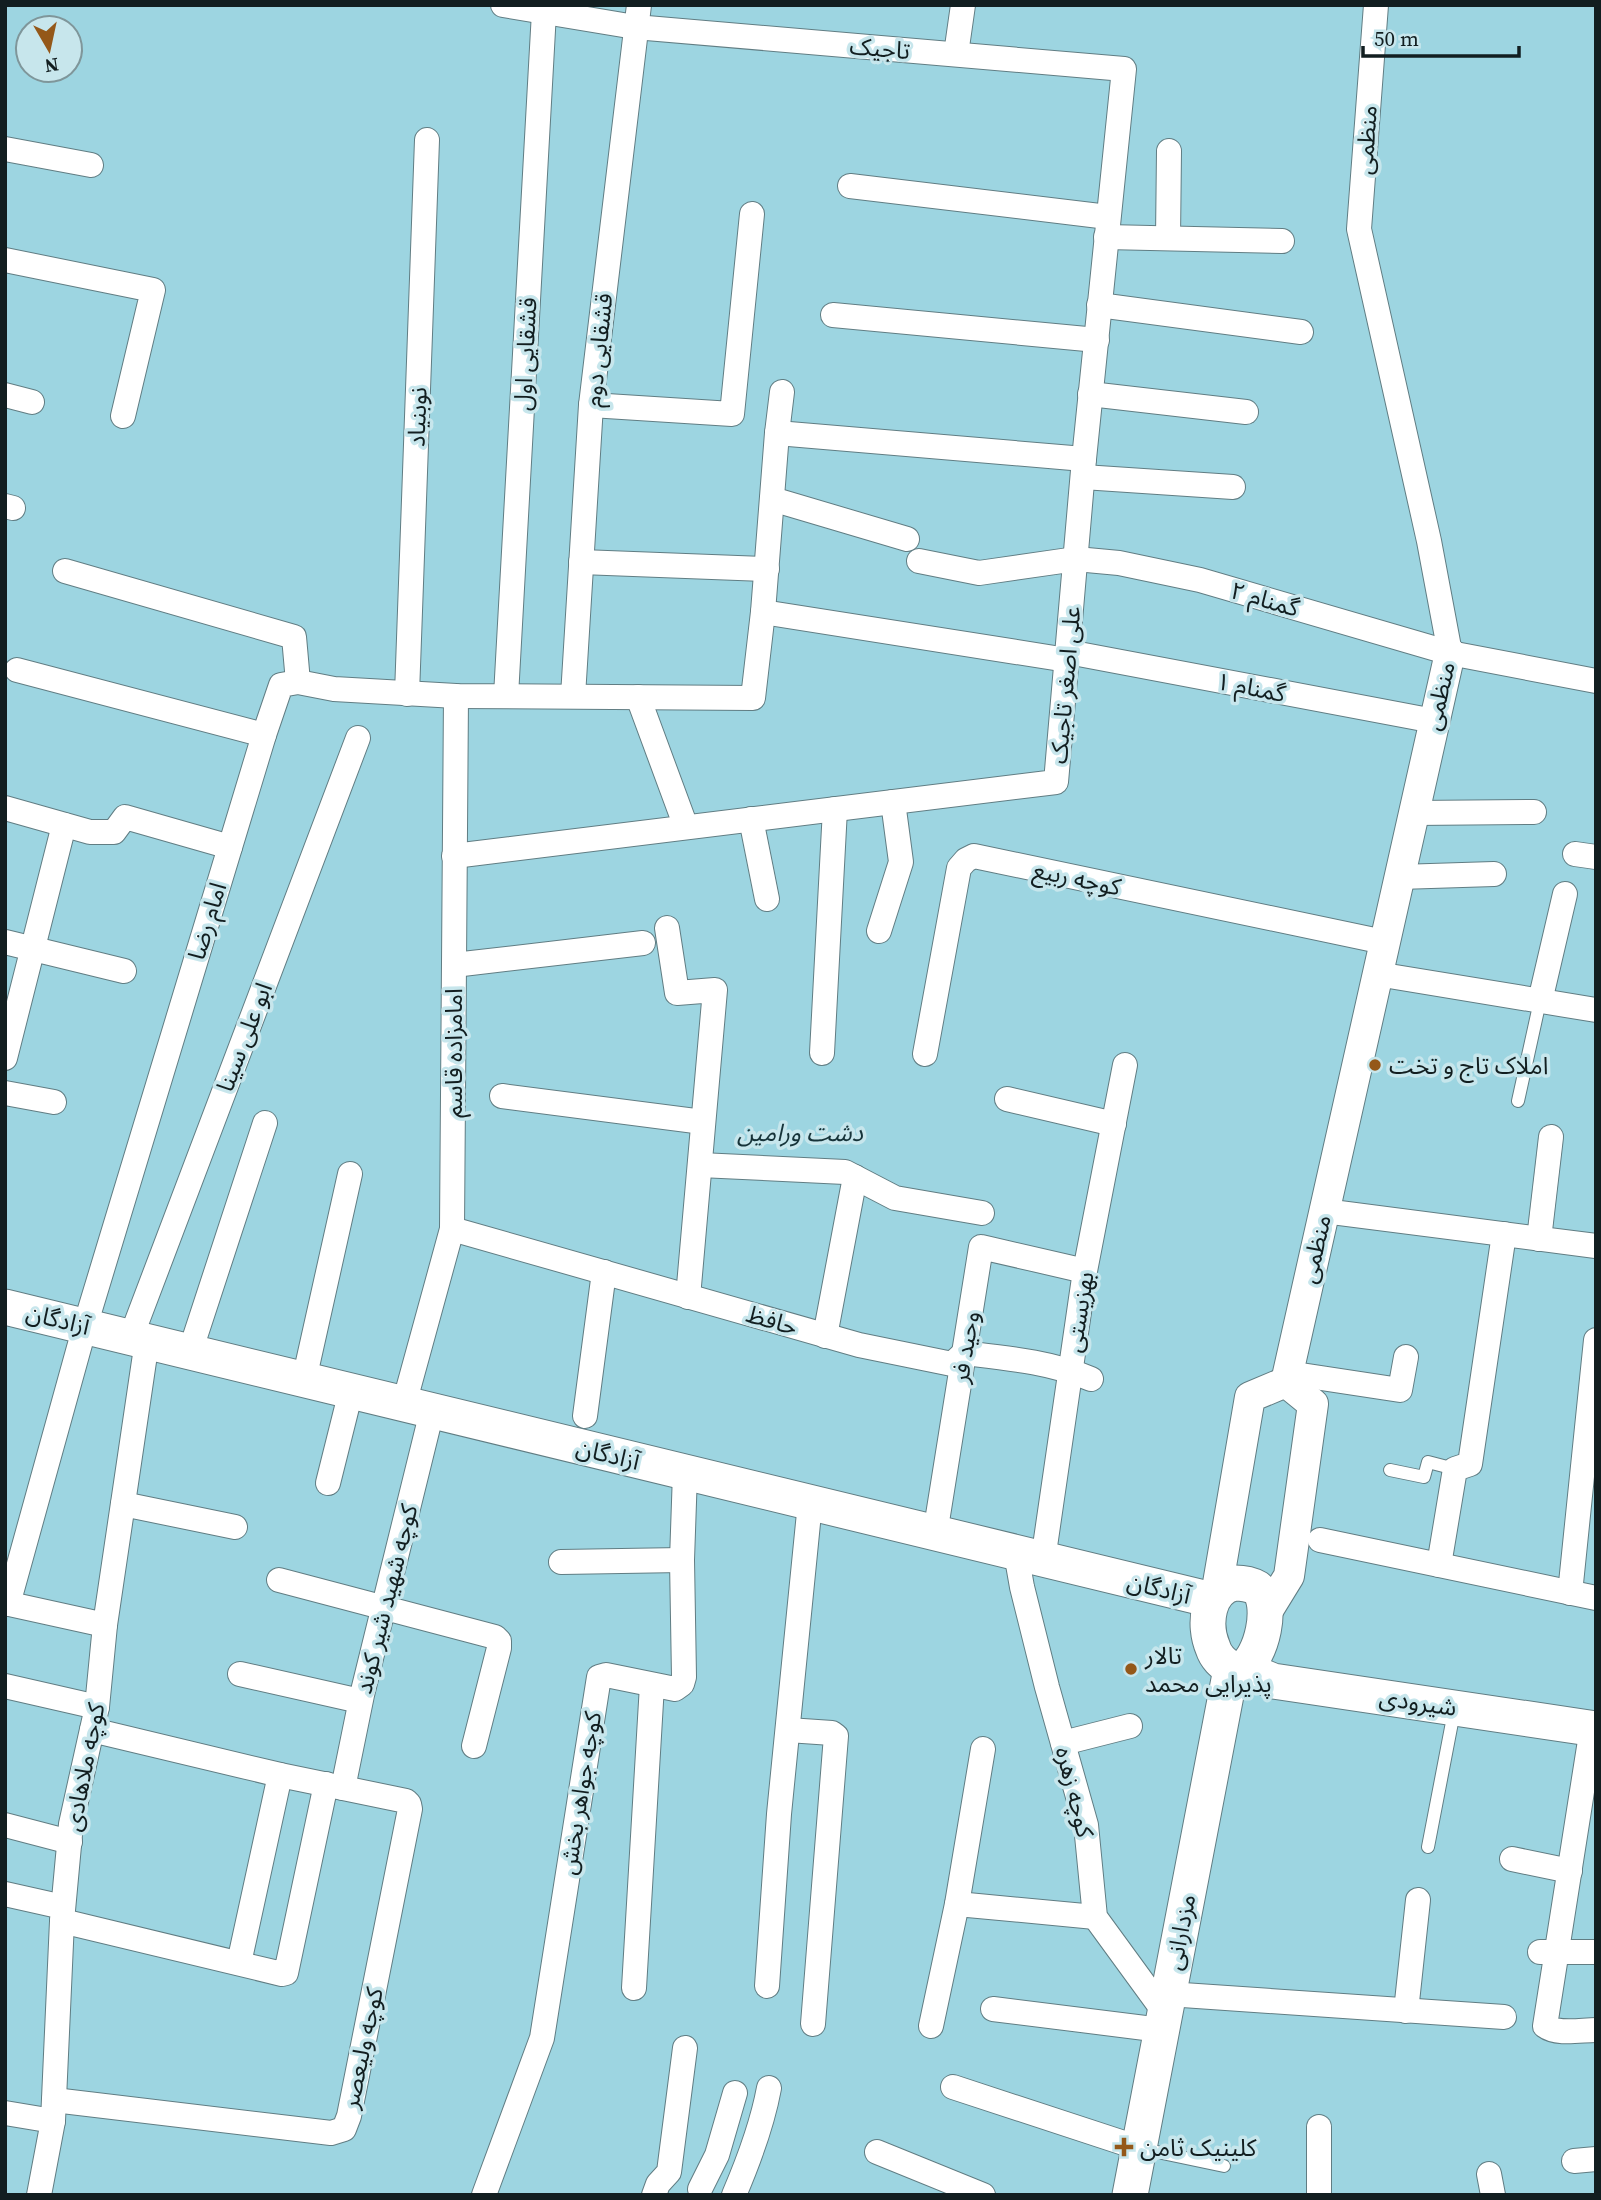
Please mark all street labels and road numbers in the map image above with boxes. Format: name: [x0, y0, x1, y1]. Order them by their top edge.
street label: تاجیک: [848, 29, 912, 67]
street label: منظمی: [1347, 104, 1385, 176]
street label: قشقایی دوم: [576, 291, 622, 409]
street label: قشقایی اول: [506, 296, 544, 412]
street label: نوبنیاد: [399, 387, 435, 447]
street label: گمنام ۲: [1226, 574, 1304, 627]
street label: علی اصغر تاجیک: [1042, 605, 1088, 765]
street label: منظمی: [1415, 658, 1463, 734]
street label: گمنام ۱: [1213, 664, 1290, 712]
street label: کوچه ربیع: [1030, 853, 1125, 905]
street label: امام رضا: [180, 878, 236, 964]
street label: ابو علی سینا: [208, 978, 280, 1096]
street label: امامزاده قاسم: [437, 988, 471, 1118]
street label: منظمی: [1291, 1211, 1339, 1287]
street label: بهزیستی: [1056, 1269, 1102, 1355]
street label: آزادگان: [23, 1295, 94, 1343]
street label: حافظ: [743, 1297, 801, 1343]
street label: وحید فر: [943, 1309, 987, 1386]
street label: آزادگان: [573, 1430, 644, 1478]
street label: کوچه شهید شیر کوند: [346, 1500, 426, 1697]
street label: آزادگان: [1124, 1564, 1195, 1612]
street label: شیرودی: [1377, 1680, 1459, 1724]
street label: کوچه ملاهادی: [55, 1699, 113, 1834]
street label: کوچه جواهر بخش: [551, 1708, 609, 1877]
street label: کوچه زهره: [1048, 1743, 1102, 1842]
street label: مزدارانی: [1156, 1891, 1204, 1973]
street label: کوچه ولیعصر: [333, 1983, 391, 2113]

